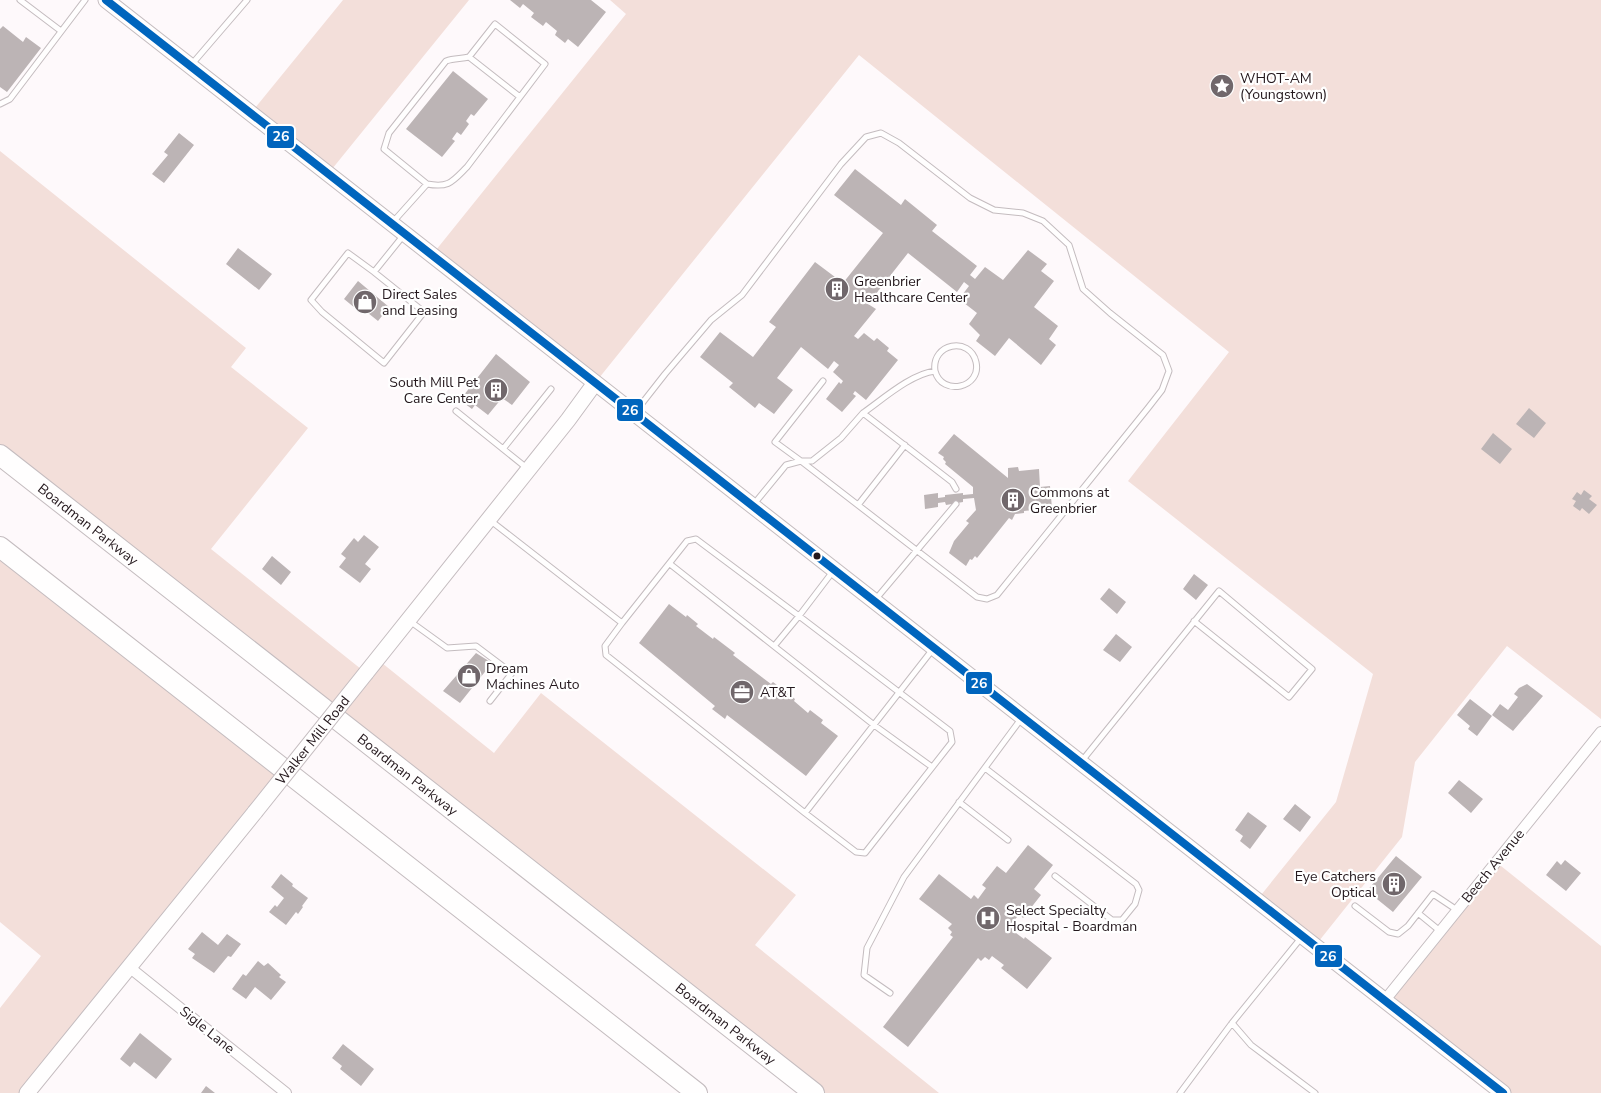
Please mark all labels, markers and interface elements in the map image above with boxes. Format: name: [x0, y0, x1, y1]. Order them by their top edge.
place label: WHOT-AM (Youngstown): [1240, 69, 1327, 104]
place icon: WHOT-AM (Youngstown): [1209, 73, 1235, 99]
line badge: 26: [266, 125, 295, 149]
text: 26: [273, 127, 289, 146]
place label: Greenbrier Healthcare Center: [854, 272, 968, 307]
building icon: Greenbrier Healthcare Center: [824, 276, 850, 302]
place label: Direct Sales and Leasing: [382, 285, 458, 320]
shop icon: Direct Sales and Leasing: [352, 289, 378, 315]
place label: South Mill Pet Care Center: [389, 373, 478, 408]
building icon: South Mill Pet Care Center: [483, 377, 509, 403]
line badge: 26: [616, 398, 644, 422]
text: 26: [622, 401, 638, 420]
street label: Boardman Parkway: [34, 479, 143, 570]
place label: Commons at Greenbrier: [1030, 483, 1109, 518]
building icon: Commons at Greenbrier: [1000, 487, 1026, 513]
unlabelled marker: [812, 551, 822, 561]
place label: Dream Machines Auto: [486, 659, 580, 694]
shop icon: Dream Machines Auto: [456, 663, 482, 689]
line badge: 26: [965, 671, 993, 695]
text: 26: [971, 674, 987, 693]
office icon: AT&T: [729, 679, 755, 705]
place label: AT&T: [760, 683, 795, 702]
street label: Walker Mill Road: [271, 692, 354, 789]
street label: Boardman Parkway: [354, 729, 462, 820]
street label: Beech Avenue: [1457, 825, 1529, 907]
place label: Eye Catchers Optical: [1295, 867, 1377, 902]
building icon: Eye Catchers Optical: [1381, 871, 1407, 897]
place label: Select Specialty Hospital - Boardman: [1006, 901, 1137, 936]
hospital icon: Select Specialty Hospital - Boardman: [975, 905, 1001, 931]
line badge: 26: [1314, 944, 1343, 968]
text: 26: [1320, 947, 1336, 966]
street label: Boardman Parkway: [672, 978, 780, 1070]
street label: Sigle Lane: [176, 1002, 238, 1058]

